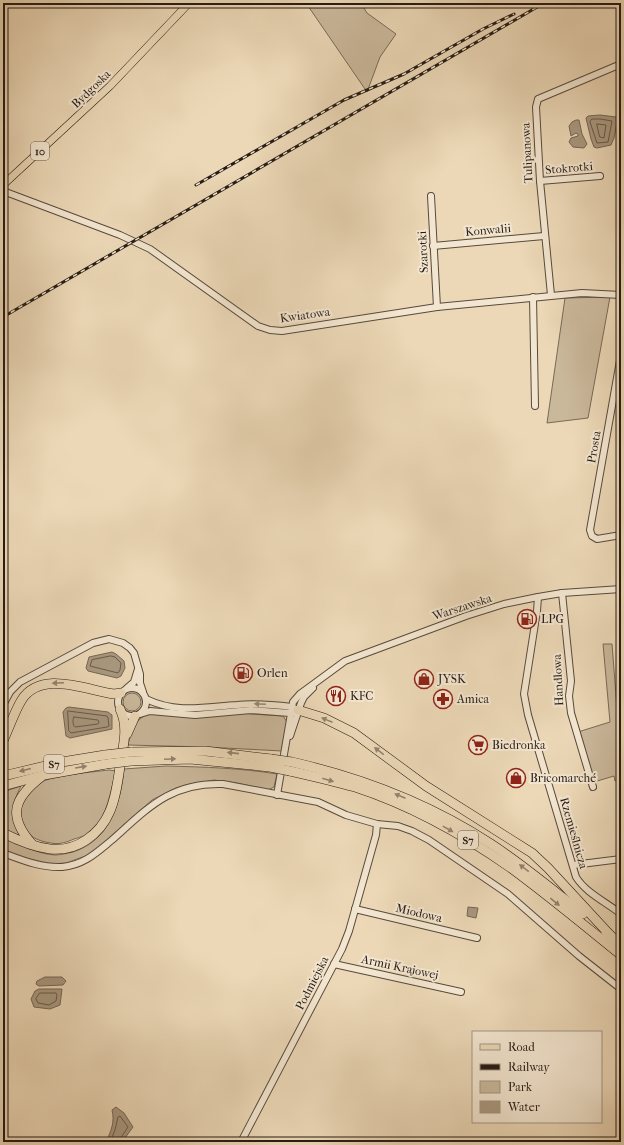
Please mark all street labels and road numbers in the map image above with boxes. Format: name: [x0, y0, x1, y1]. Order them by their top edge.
street label: Bydgoska: [69, 67, 114, 111]
street label: Tulipanowa: [518, 122, 536, 184]
road number: 10: [31, 142, 49, 160]
street label: Stokrotki: [545, 159, 594, 177]
street label: Konwalii: [464, 221, 512, 239]
street label: Szarotki: [415, 230, 431, 273]
street label: Kwiatowa: [279, 304, 331, 325]
street label: Prosta: [584, 429, 604, 464]
street label: Warszawska: [430, 591, 494, 624]
street label: Handlowa: [550, 653, 566, 706]
road number: S7: [44, 755, 64, 773]
street label: Rzemieślnicza: [557, 796, 591, 871]
road number: S7: [458, 831, 478, 849]
street label: Miodowa: [394, 901, 444, 925]
street label: Armii Krajowej: [359, 952, 440, 982]
street label: Podmiejska: [293, 954, 332, 1012]

